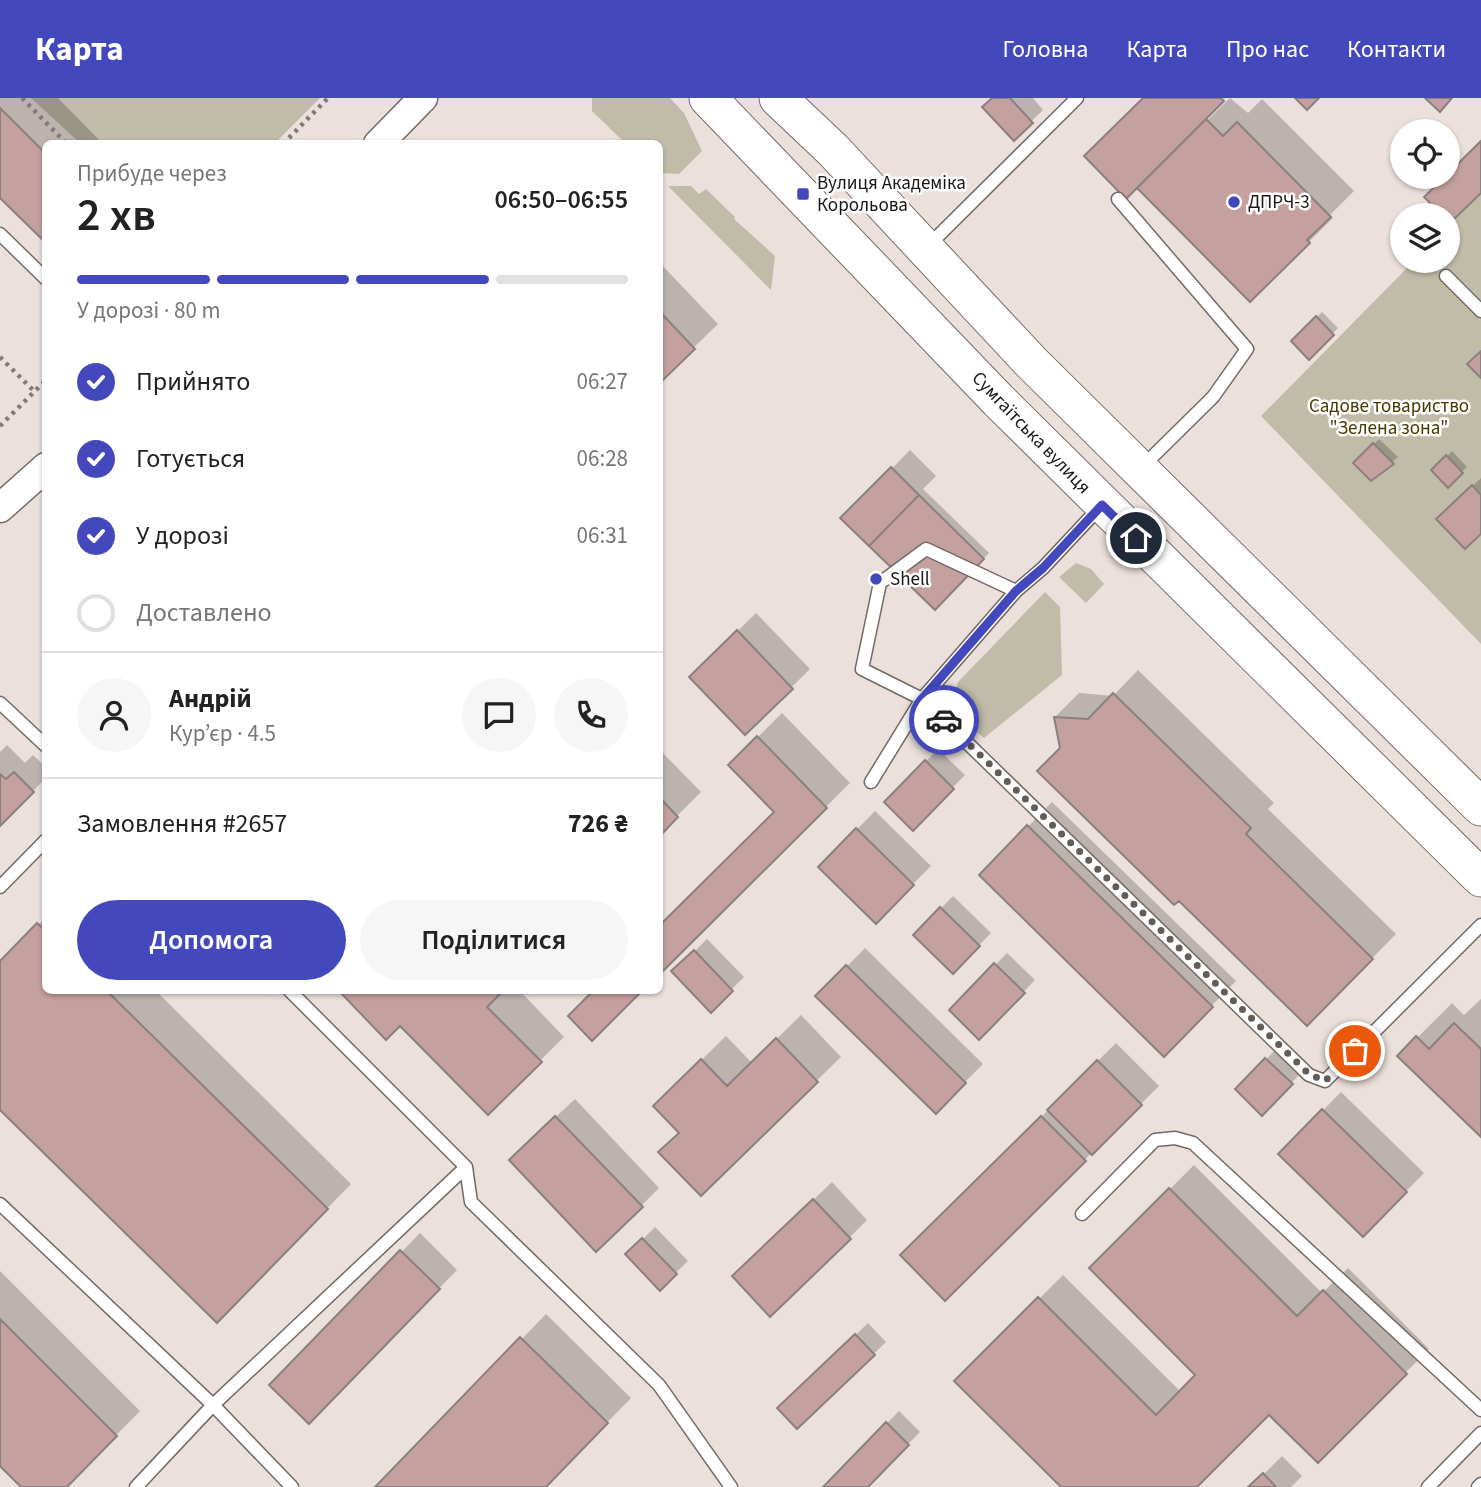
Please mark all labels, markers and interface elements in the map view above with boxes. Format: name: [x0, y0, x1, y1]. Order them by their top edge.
text: Карта: [35, 26, 124, 73]
text: Головна: [1002, 32, 1088, 67]
text: Карта: [1126, 32, 1188, 67]
text: Про нас: [1226, 32, 1309, 67]
text: Контакти: [1347, 32, 1446, 67]
map controls: [1390, 119, 1460, 273]
button: locate: [1390, 119, 1460, 189]
text: Прибуде через: [77, 157, 227, 190]
place label: Вулиця Академіка Корольова: [817, 170, 966, 219]
text: 06:50–06:55: [495, 181, 628, 218]
text: 2 хв: [77, 183, 156, 248]
marker: Вулиця Академіка Корольова: [795, 186, 811, 202]
place label: ДПРЧ-3: [1248, 189, 1310, 216]
marker: ДПРЧ-3: [1226, 194, 1242, 210]
button: layers: [1390, 203, 1460, 273]
text: У дорозі · 80 m: [77, 294, 221, 327]
icon: check: [77, 363, 115, 401]
text: Прийнято: [136, 363, 250, 400]
text: 06:27: [577, 365, 628, 398]
street label: Сумгаїтська вулиця: [965, 366, 1097, 500]
park label: Садове товариство "Зелена зона": [1309, 393, 1469, 442]
icon: check: [77, 440, 115, 478]
text: Готується: [136, 440, 245, 477]
text: 06:28: [577, 442, 628, 475]
pin: [1106, 508, 1166, 568]
icon: check: [77, 517, 115, 555]
text: У дорозі: [136, 517, 229, 554]
text: 06:31: [577, 519, 628, 552]
icon: home: [1117, 519, 1155, 557]
place label: Shell: [890, 566, 930, 593]
marker: Shell: [868, 571, 884, 587]
text: Доставлено: [136, 594, 272, 631]
button: person: [77, 678, 151, 752]
button: chat: [462, 678, 536, 752]
button: phone: [554, 678, 628, 752]
text: Андрій: [169, 680, 252, 717]
courier: [909, 685, 979, 755]
icon: car: [925, 701, 963, 739]
text: Кур’єр · 4.5: [169, 717, 276, 750]
text: Замовлення #2657: [77, 805, 287, 842]
text: 726 ₴: [568, 805, 628, 842]
button: Допомога: [77, 900, 346, 980]
button: Поділитися: [360, 900, 628, 980]
pin: [1325, 1021, 1385, 1081]
icon: bag: [1336, 1032, 1374, 1070]

